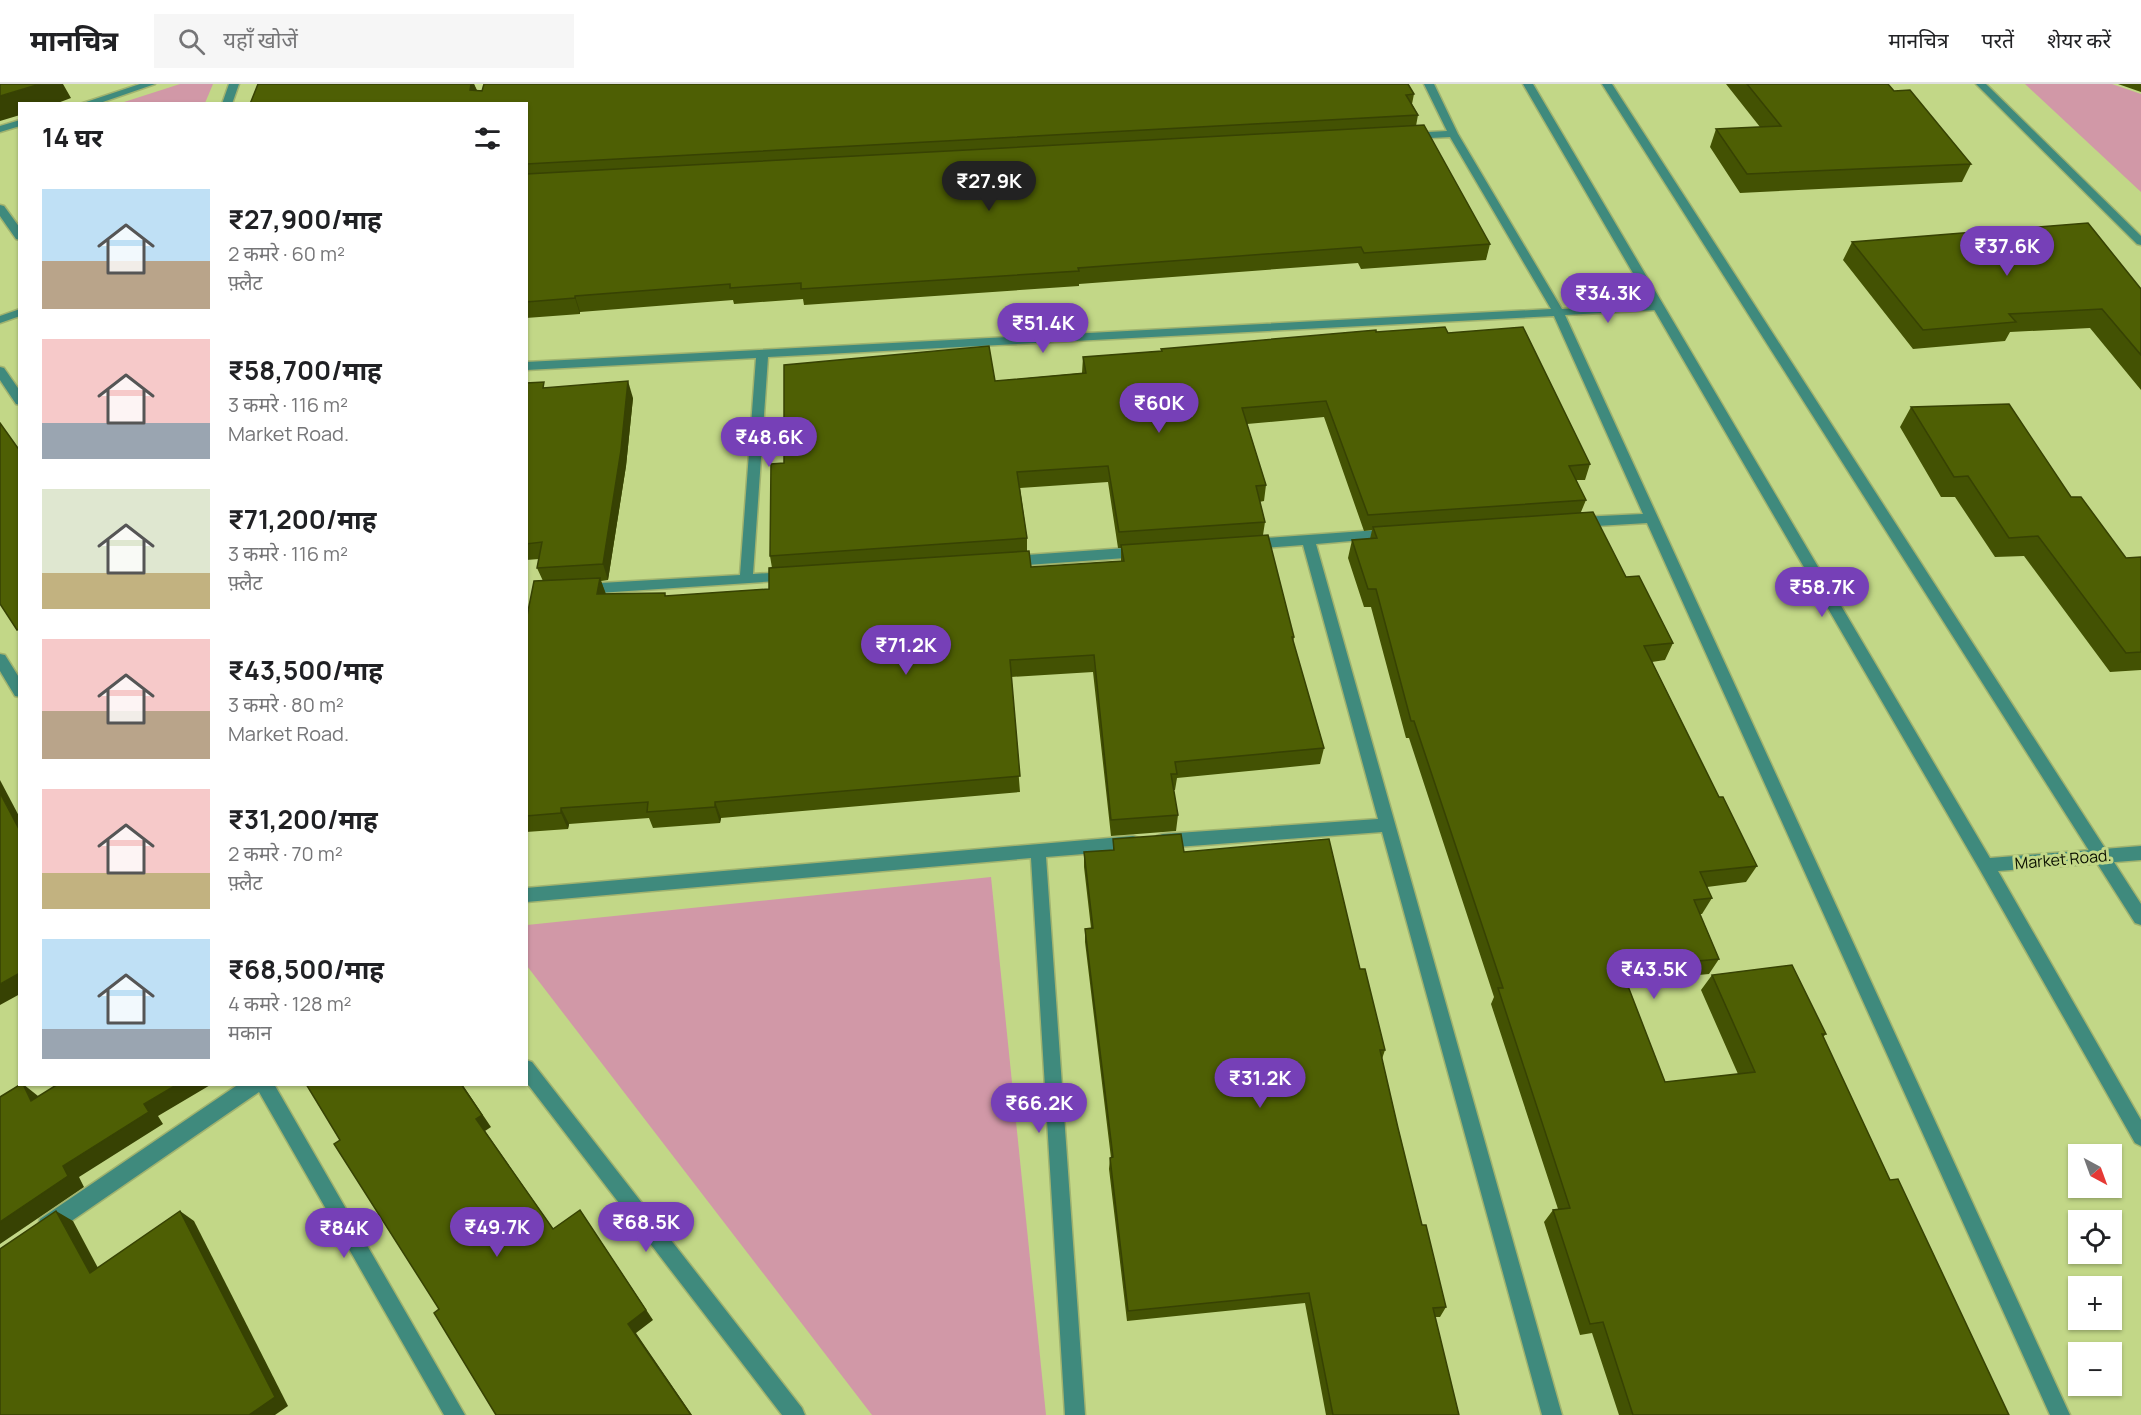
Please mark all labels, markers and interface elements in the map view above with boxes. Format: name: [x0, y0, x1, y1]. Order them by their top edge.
search box: [154, 14, 574, 68]
text: मानचित्र: [30, 21, 118, 59]
icon: search: [175, 25, 208, 58]
text: यहाँ खोजें: [223, 25, 298, 55]
text: मानचित्र: [1889, 26, 1949, 54]
text: परतें: [1982, 26, 2014, 54]
text: शेयर करें: [2047, 26, 2111, 54]
text: 14 घर: [42, 119, 103, 155]
icon: filters: [471, 122, 504, 155]
pin: ₹27.9K: [940, 161, 1038, 212]
text: ₹27.9K: [956, 167, 1022, 194]
text: ₹27,900/माह: [228, 201, 382, 237]
icon: home: [90, 213, 162, 285]
pin: ₹37.6K: [1958, 226, 2056, 277]
text: ₹37.6K: [1974, 232, 2040, 259]
text: 2 कमरे · 60 m²: [228, 240, 345, 267]
text: फ़्लैट: [228, 269, 263, 296]
pin: ₹34.3K: [1559, 273, 1657, 324]
text: ₹34.3K: [1575, 279, 1641, 306]
pin: ₹51.4K: [994, 303, 1092, 354]
text: ₹51.4K: [1011, 309, 1075, 336]
text: ₹58,700/माह: [228, 352, 382, 388]
icon: home: [90, 363, 162, 435]
pin: ₹60K: [1123, 383, 1195, 434]
text: ₹60K: [1134, 389, 1184, 416]
text: 3 कमरे · 116 m²: [228, 391, 348, 418]
pin: ₹48.6K: [720, 417, 818, 468]
text: Market Road.: [228, 420, 349, 447]
text: ₹48.6K: [735, 423, 803, 450]
text: ₹71,200/माह: [228, 501, 376, 537]
icon: home: [90, 513, 162, 585]
text: 3 कमरे · 116 m²: [228, 540, 348, 567]
pin: ₹58.7K: [1773, 567, 1871, 618]
text: फ़्लैट: [228, 569, 263, 596]
text: ₹58.7K: [1789, 573, 1855, 600]
pin: ₹71.2K: [857, 625, 955, 676]
text: ₹71.2K: [875, 631, 937, 658]
text: ₹43,500/माह: [228, 652, 383, 688]
icon: home: [90, 663, 162, 735]
text: 3 कमरे · 80 m²: [228, 691, 344, 718]
text: Market Road.: [228, 720, 349, 747]
text: ₹31,200/माह: [228, 801, 378, 837]
icon: home: [90, 813, 162, 885]
text: 2 कमरे · 70 m²: [228, 840, 343, 867]
street label: Market Road.: [2014, 844, 2112, 874]
text: फ़्लैट: [228, 869, 263, 896]
pin: ₹43.5K: [1605, 949, 1703, 1000]
text: ₹68,500/माह: [228, 951, 384, 987]
text: ₹43.5K: [1621, 955, 1687, 982]
icon: home: [90, 963, 162, 1035]
text: 4 कमरे · 128 m²: [228, 990, 352, 1017]
text: मकान: [228, 1019, 272, 1046]
pin: ₹31.2K: [1211, 1058, 1309, 1109]
text: ₹31.2K: [1229, 1064, 1291, 1091]
pin: ₹66.2K: [990, 1083, 1088, 1134]
text: ₹66.2K: [1005, 1089, 1073, 1116]
north arrow: [2068, 1144, 2122, 1198]
map controls: [2068, 1144, 2122, 1396]
pin: ₹68.5K: [597, 1202, 695, 1253]
pin: ₹49.7K: [448, 1207, 546, 1258]
pin: ₹84K: [308, 1208, 380, 1259]
text: ₹68.5K: [612, 1208, 680, 1235]
button: locate: [2068, 1210, 2122, 1264]
text: ₹49.7K: [464, 1213, 530, 1240]
text: ₹84K: [319, 1214, 369, 1241]
button: +: [2068, 1276, 2122, 1330]
button: −: [2068, 1342, 2122, 1396]

